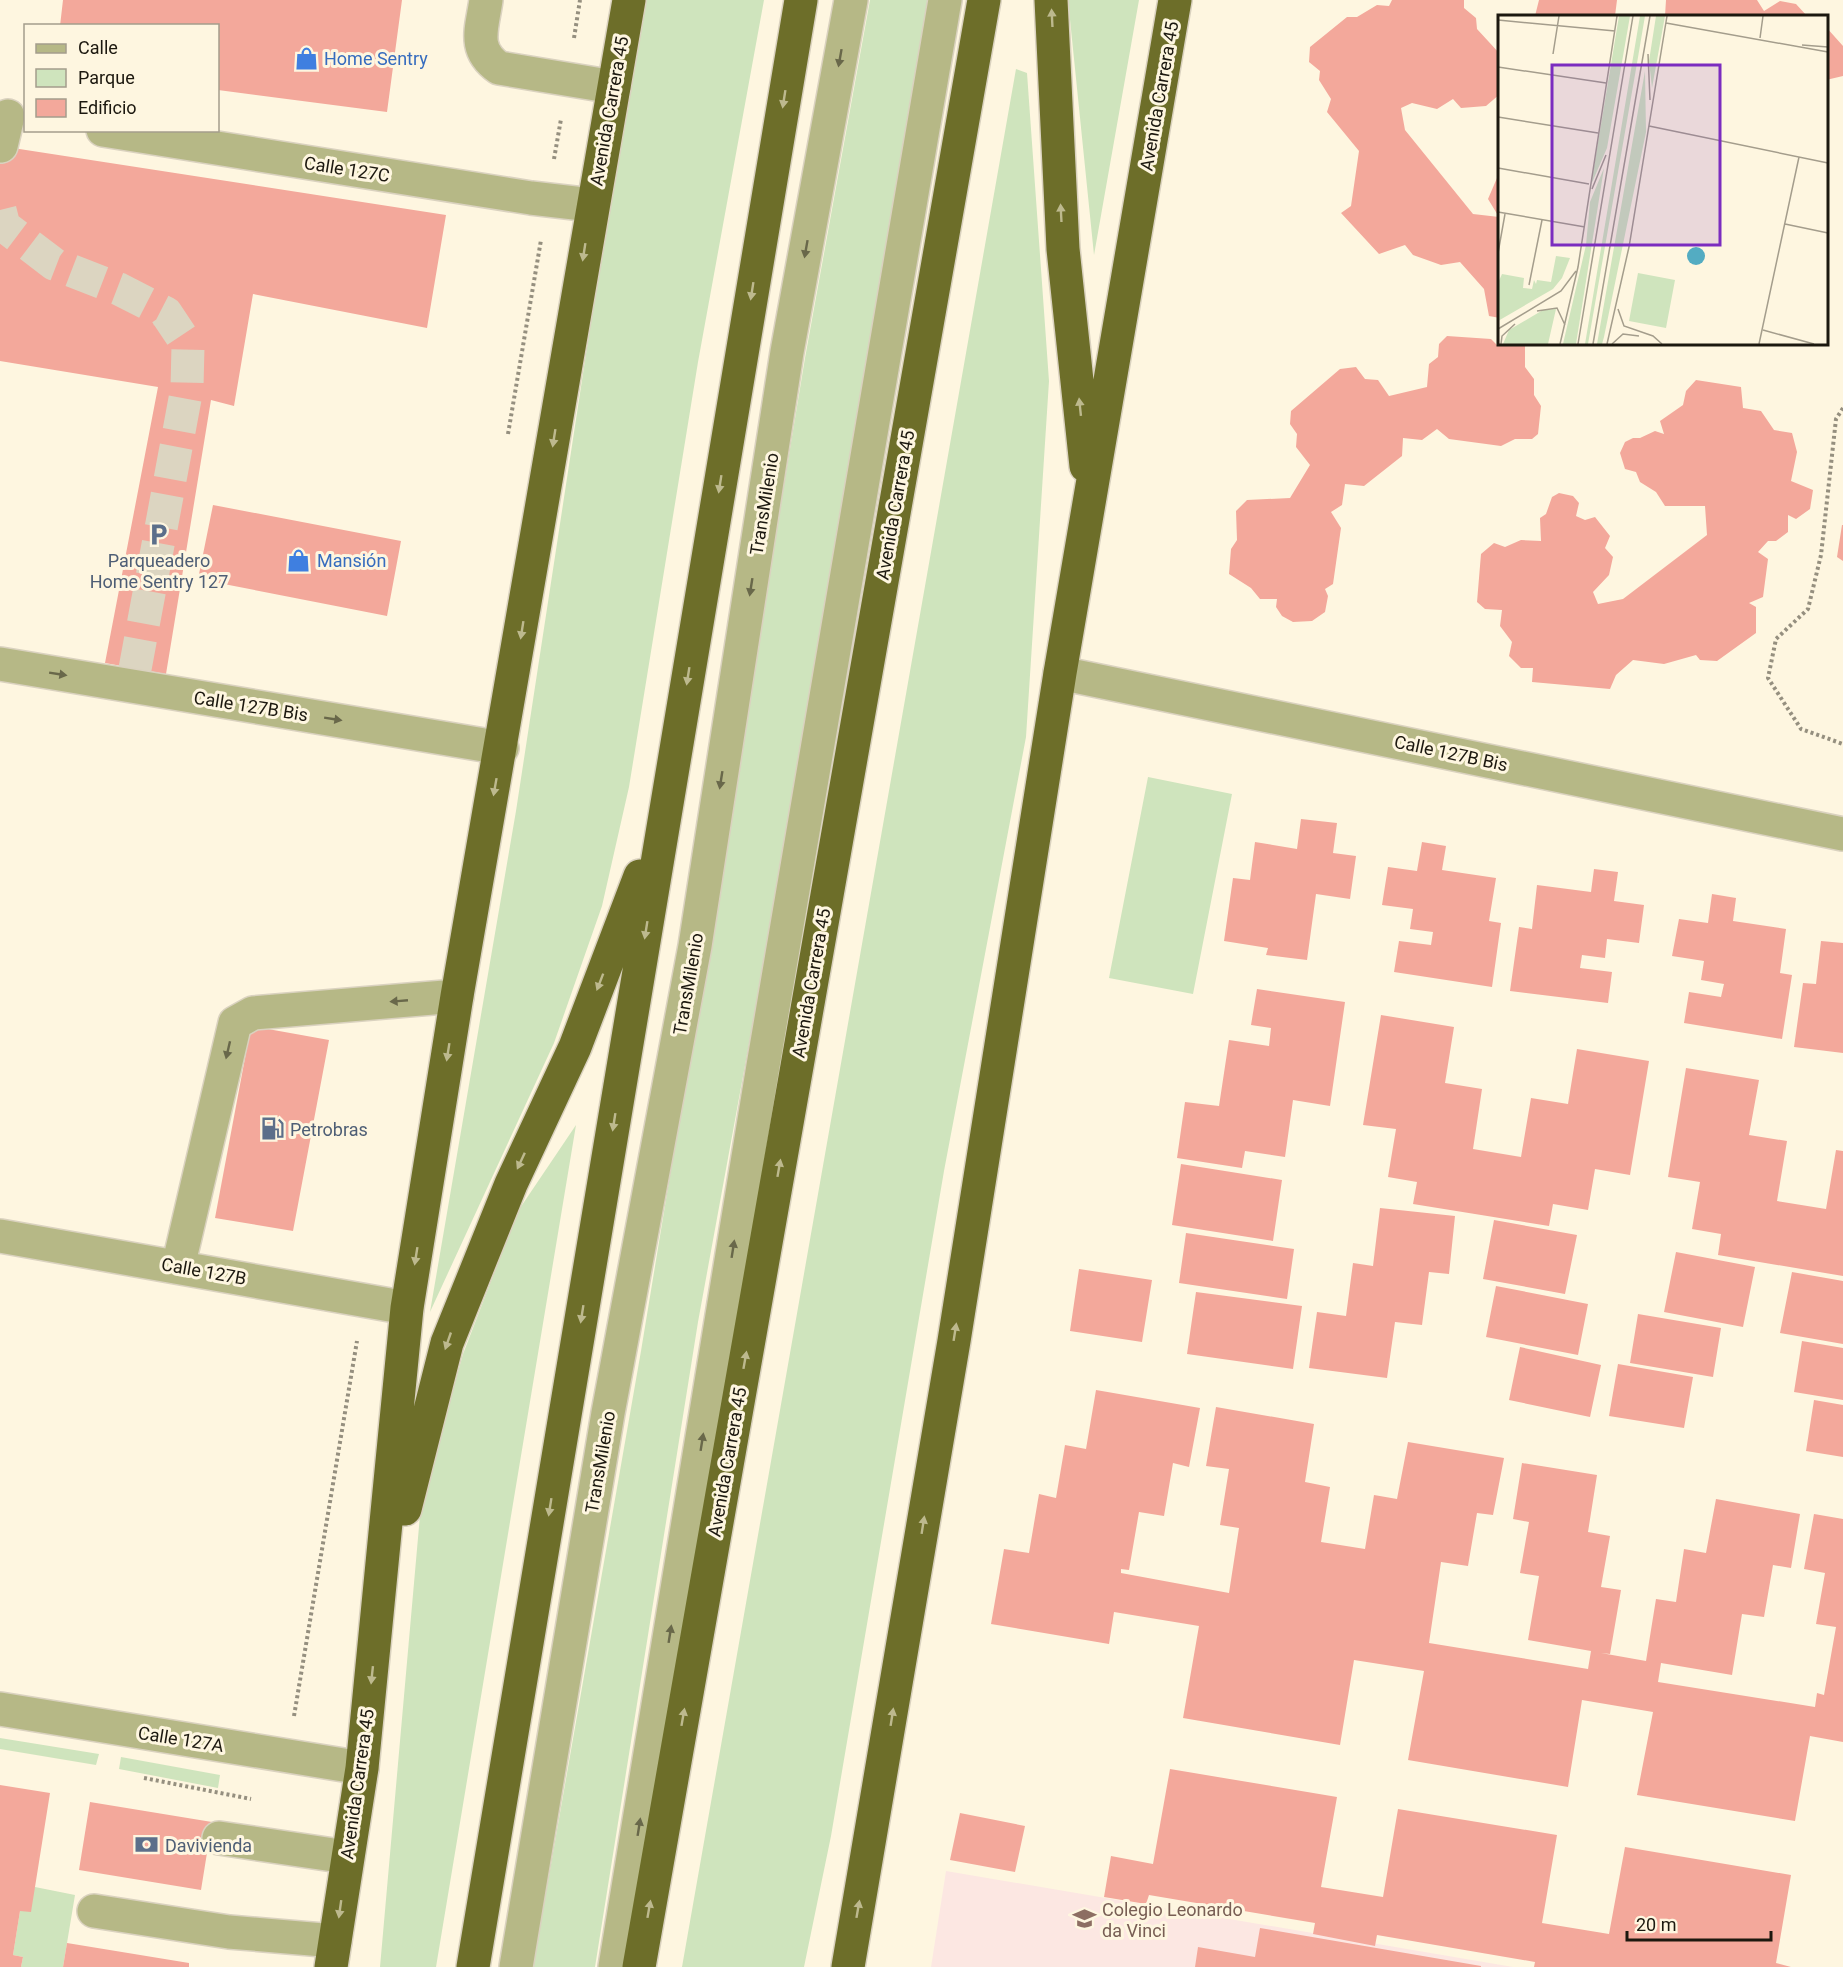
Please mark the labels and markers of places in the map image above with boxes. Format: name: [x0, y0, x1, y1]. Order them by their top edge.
shop icon: Home Sentry: [293, 45, 319, 71]
place label: Home Sentry: [324, 48, 428, 69]
parking icon: Parqueadero Home Sentry 127: [146, 521, 172, 547]
shop icon: Mansión: [286, 547, 312, 573]
place label: Parqueadero Home Sentry 127: [90, 550, 228, 592]
place label: Mansión: [317, 550, 386, 571]
fuel station icon: Petrobras: [259, 1116, 285, 1142]
place label: Petrobras: [290, 1119, 368, 1140]
bank icon: Davivienda: [134, 1832, 160, 1858]
place label: Davivienda: [165, 1835, 252, 1856]
place label: Colegio Leonardo da Vinci: [1102, 1899, 1243, 1941]
school or university icon: Colegio Leonardo da Vinci: [1071, 1906, 1097, 1932]

